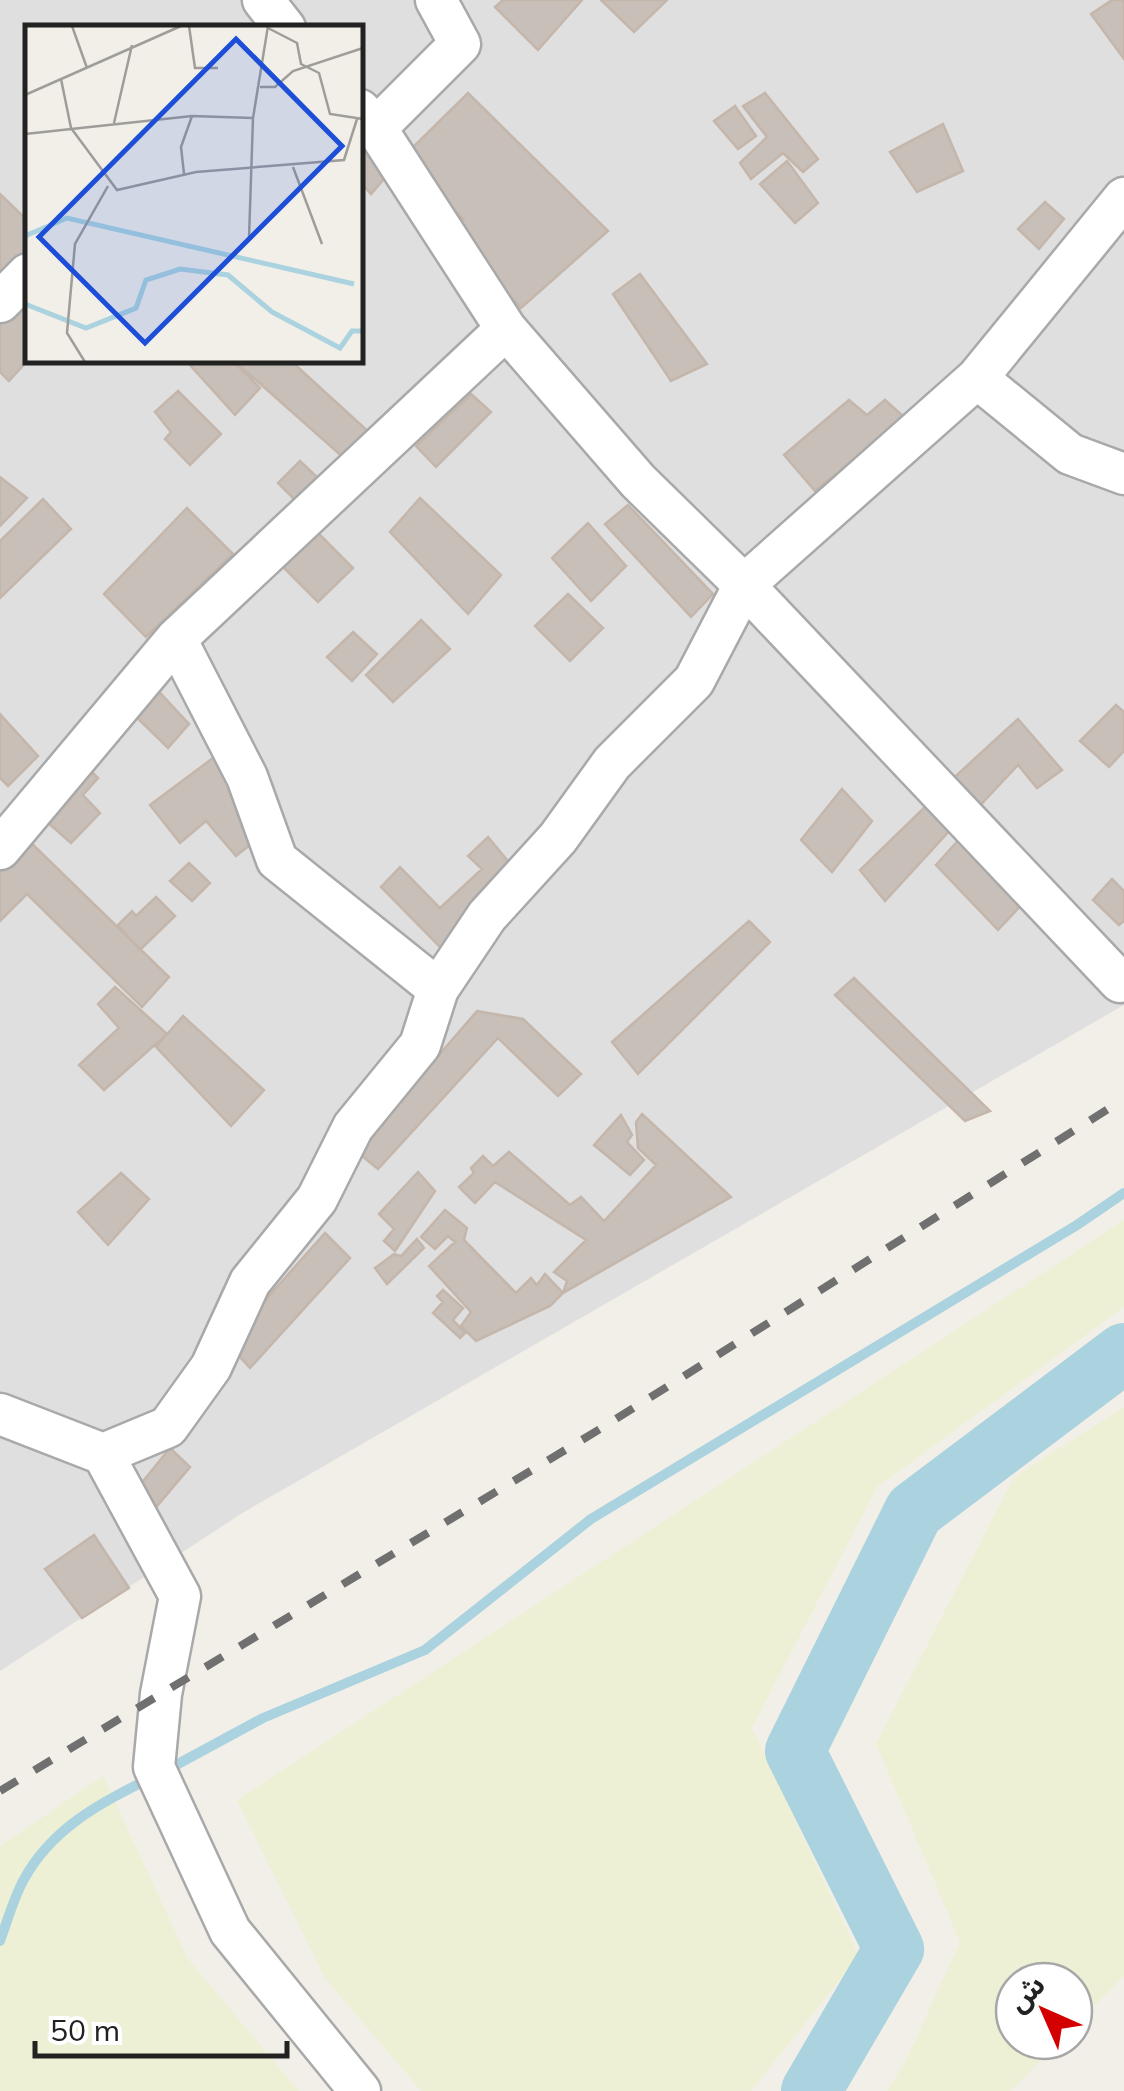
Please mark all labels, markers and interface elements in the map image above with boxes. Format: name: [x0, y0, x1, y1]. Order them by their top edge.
inset map: [25, 25, 362, 362]
north arrow: [994, 1961, 1094, 2061]
text: ش: [1000, 1967, 1052, 2019]
scale bar: [35, 1996, 288, 2058]
text: 50 m: [50, 2011, 120, 2049]

